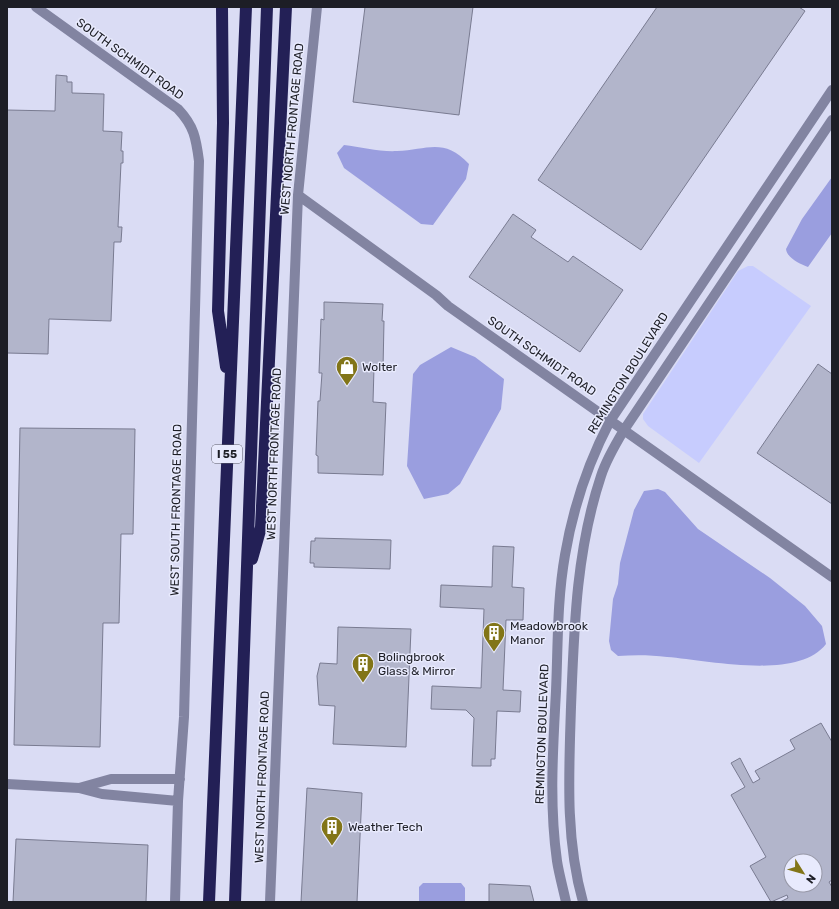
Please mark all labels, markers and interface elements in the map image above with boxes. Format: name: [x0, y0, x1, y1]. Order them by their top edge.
street label: SOUTH SCHMIDT ROAD: [74, 15, 186, 103]
street label: WEST NORTH FRONTAGE ROAD: [278, 43, 306, 215]
street label: REMINGTON BOULEVARD: [585, 310, 671, 436]
street label: SOUTH SCHMIDT ROAD: [485, 313, 599, 399]
shop icon: Wolter: [334, 354, 360, 387]
place label: Wolter: [362, 360, 398, 374]
street label: WEST NORTH FRONTAGE ROAD: [264, 368, 284, 540]
street label: WEST SOUTH FRONTAGE ROAD: [167, 424, 185, 596]
road number: I 55: [212, 445, 242, 463]
place label: Meadowbrook Manor: [510, 619, 589, 647]
building icon: Meadowbrook Manor: [481, 620, 507, 653]
place label: Bolingbrook Glass & Mirror: [378, 650, 455, 678]
building icon: Bolingbrook Glass & Mirror: [350, 651, 376, 684]
street label: REMINGTON BOULEVARD: [533, 664, 551, 804]
street label: WEST NORTH FRONTAGE ROAD: [252, 691, 272, 863]
building icon: Weather Tech: [319, 814, 345, 847]
place label: Weather Tech: [348, 820, 423, 834]
north arrow: [783, 853, 823, 893]
text: N: [803, 872, 818, 886]

